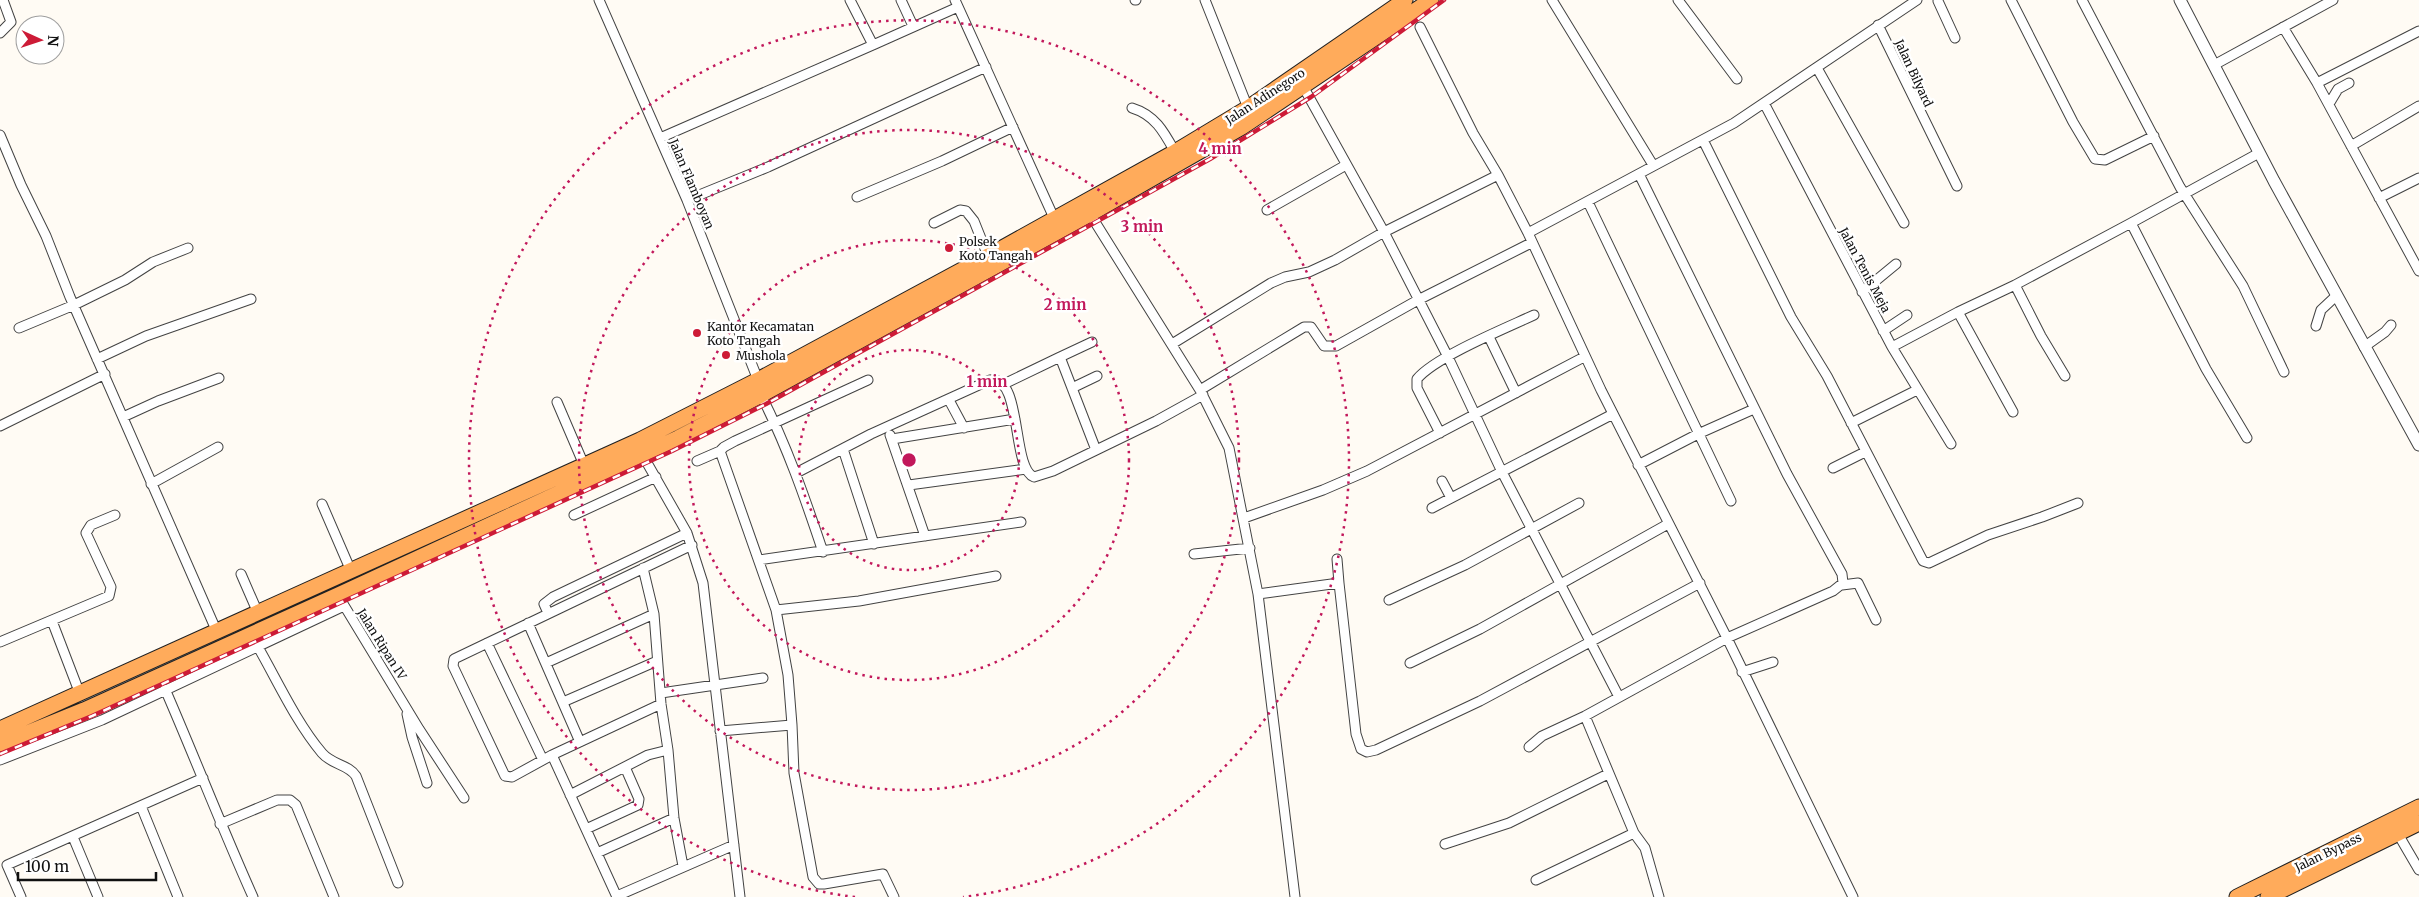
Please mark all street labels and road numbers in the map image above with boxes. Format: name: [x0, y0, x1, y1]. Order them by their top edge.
street label: Jalan Bilyard: [1891, 36, 1936, 109]
street label: Jalan Adinegoro: [1222, 65, 1307, 128]
street label: Jalan Flamboyan: [666, 136, 718, 231]
street label: Jalan Tenis Meja: [1836, 224, 1894, 316]
street label: Jalan Ripan IV: [354, 605, 410, 683]
street label: Jalan Bypass: [2291, 829, 2364, 875]

